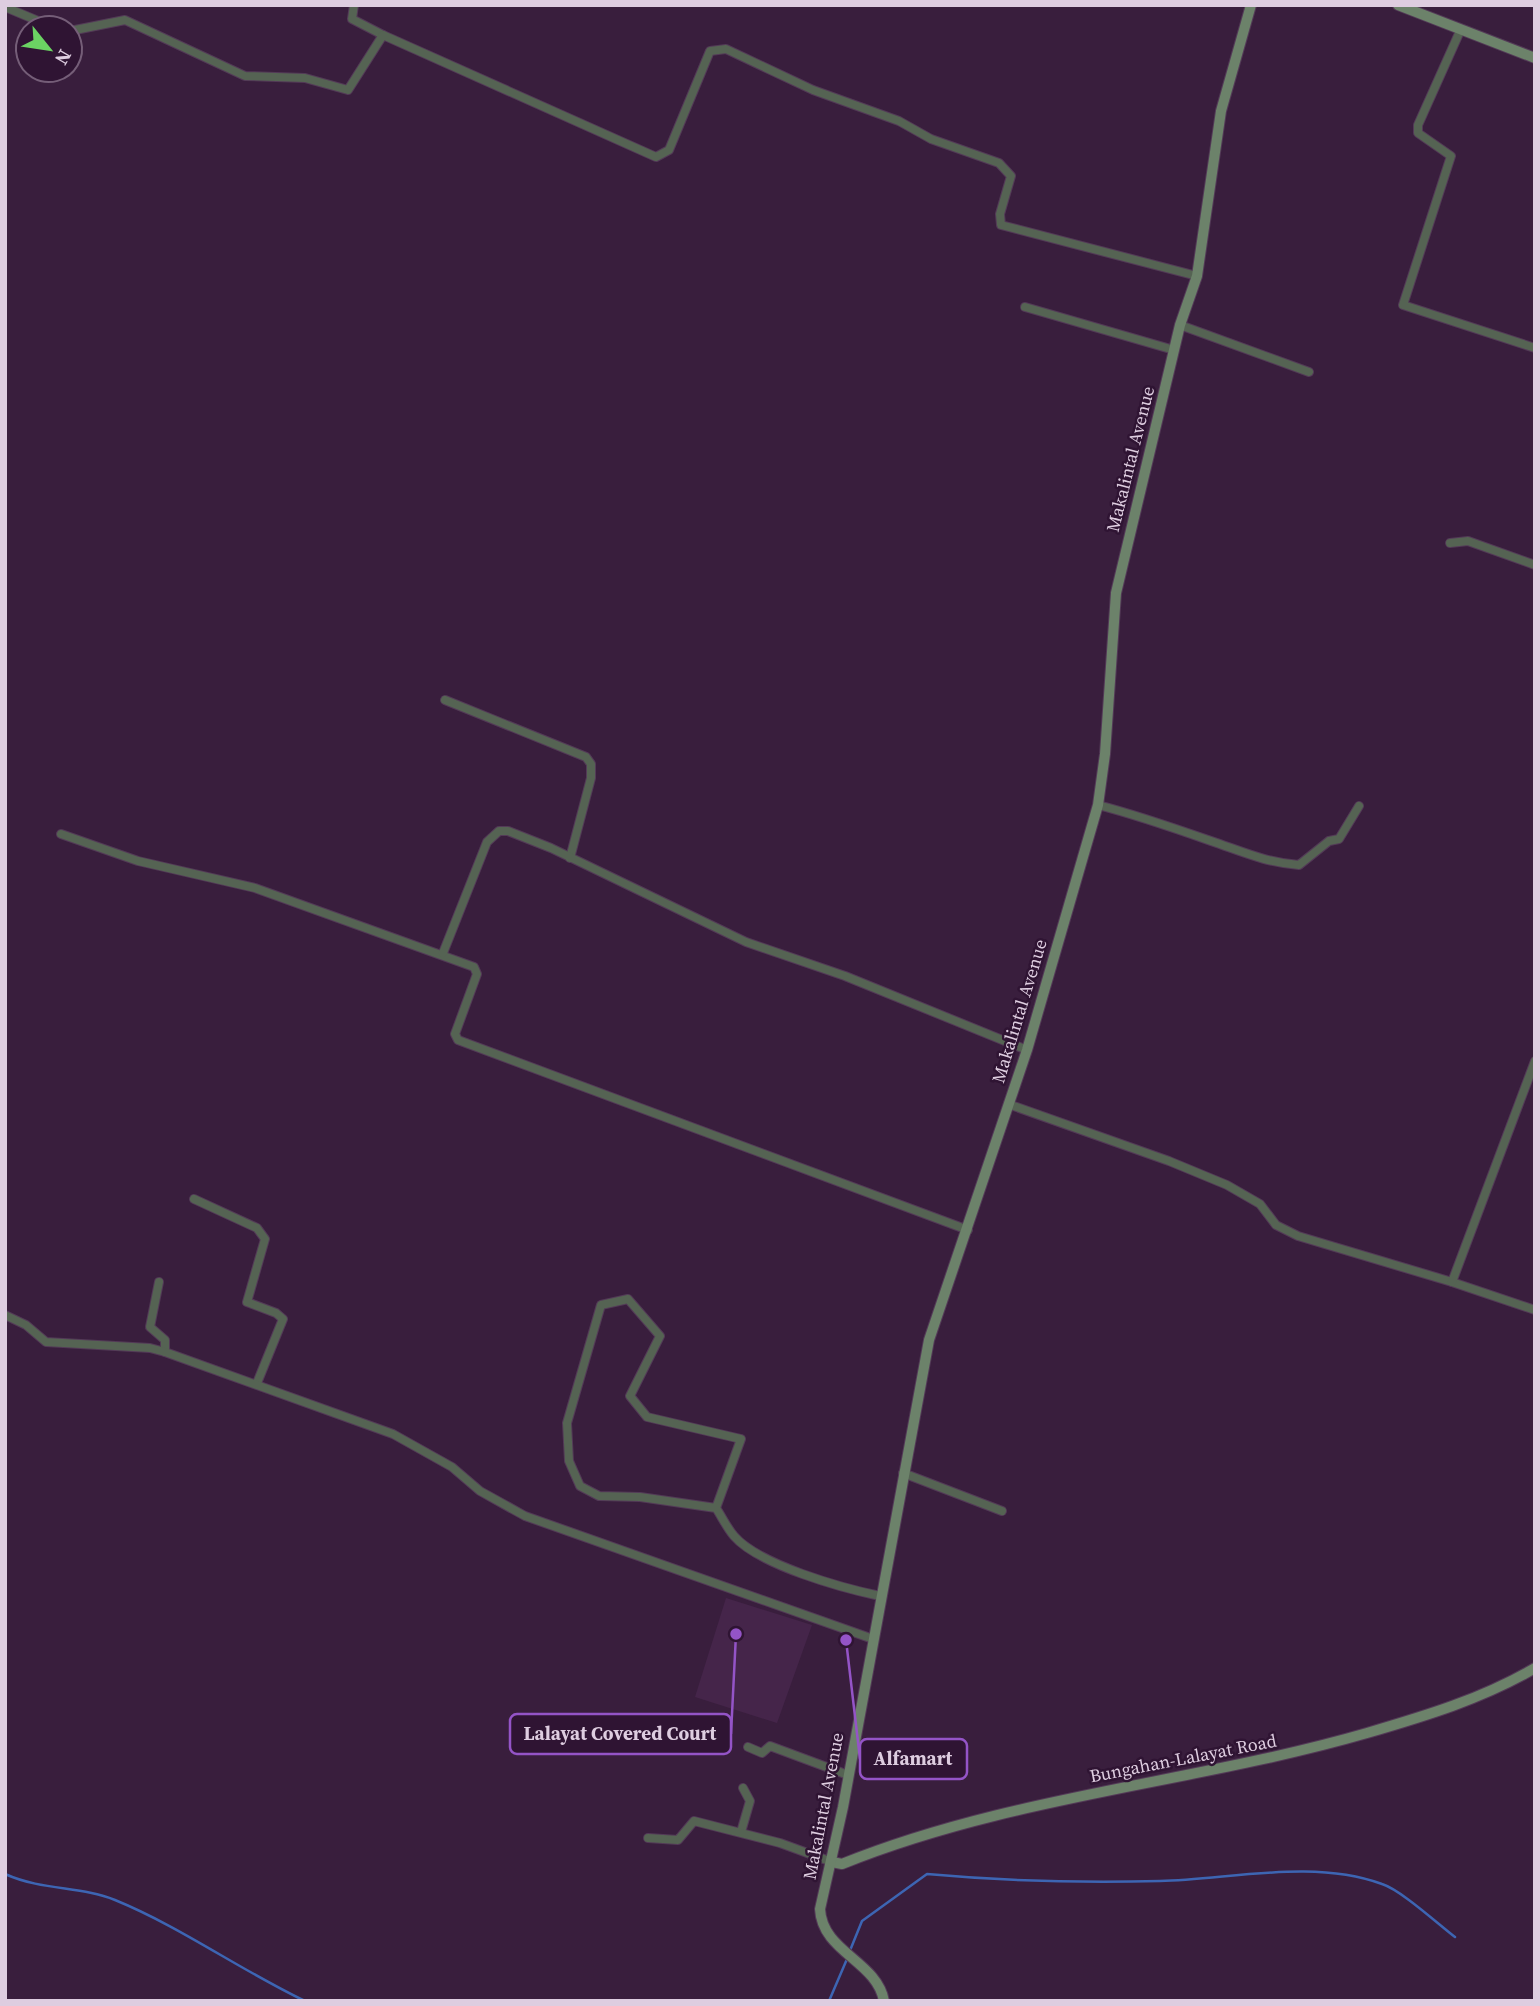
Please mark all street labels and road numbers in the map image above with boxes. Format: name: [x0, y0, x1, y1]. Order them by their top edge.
street label: Makalintal Avenue: [1100, 384, 1160, 534]
street label: Makalintal Avenue: [985, 936, 1053, 1086]
street label: Bungahan-Lalayat Road: [1087, 1728, 1279, 1788]
street label: Makalintal Avenue: [796, 1730, 850, 1882]

